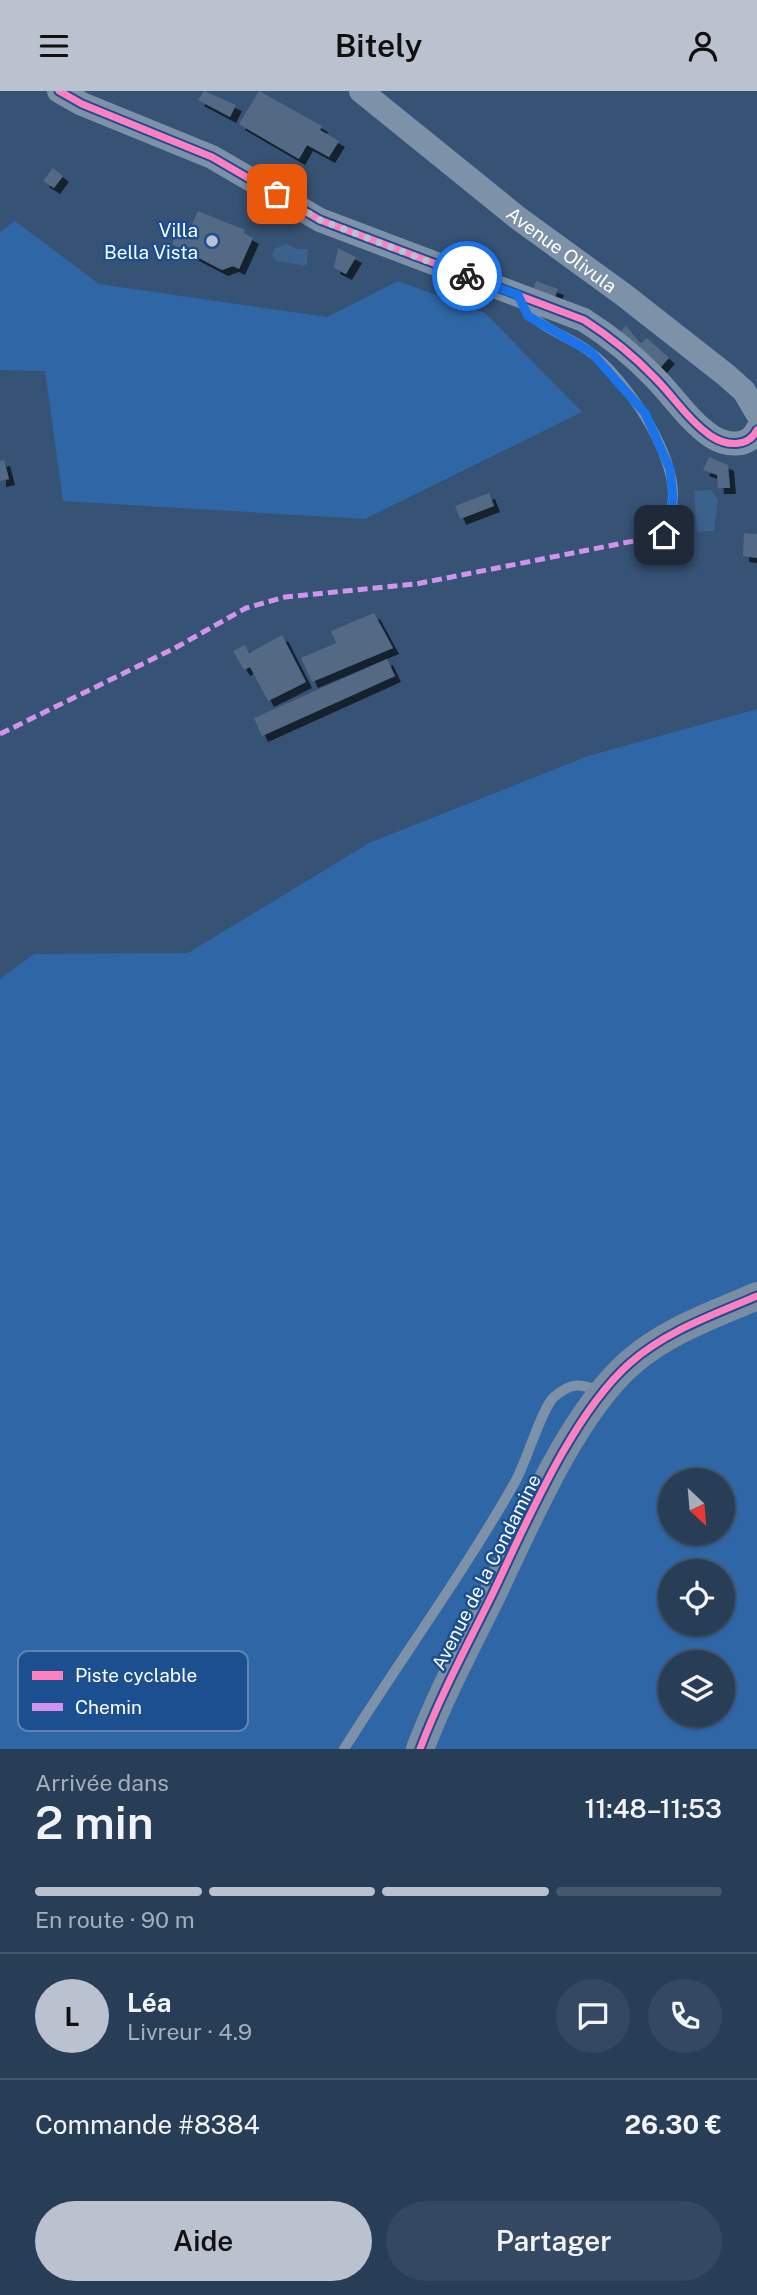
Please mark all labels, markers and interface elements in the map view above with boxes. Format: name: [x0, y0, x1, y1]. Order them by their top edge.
icon: menu: [35, 27, 73, 65]
text: Bitely: [335, 27, 422, 64]
icon: person: [684, 27, 722, 65]
pin: [247, 164, 307, 224]
icon: bag: [258, 175, 296, 213]
street label: Avenue Olivula: [502, 202, 621, 297]
place label: Villa Bella Vista: [104, 219, 198, 263]
marker: Villa Bella Vista: [204, 233, 220, 249]
courier: [432, 241, 502, 311]
icon: bike: [448, 257, 486, 295]
pin: [634, 505, 694, 565]
icon: home: [645, 516, 683, 554]
north arrow: [658, 1468, 735, 1545]
map controls: [658, 1468, 735, 1727]
street label: Avenue de la Condamine: [427, 1471, 545, 1673]
button: locate: [658, 1559, 735, 1636]
button: layers: [658, 1650, 735, 1727]
legend: [18, 1651, 248, 1731]
text: Piste cyclable: [75, 1664, 197, 1686]
text: Chemin: [75, 1696, 142, 1718]
text: Arrivée dans: [35, 1769, 169, 1796]
text: 11:48–11:53: [585, 1793, 722, 1824]
text: 2 min: [35, 1795, 154, 1849]
text: En route · 90 m: [35, 1906, 195, 1933]
button: chat: [556, 1979, 630, 2053]
button: phone: [648, 1979, 722, 2053]
text: Léa: [127, 1987, 171, 2018]
text: L: [64, 2001, 80, 2032]
text: Livreur · 4.9: [127, 2018, 252, 2045]
text: Commande #8384: [35, 2109, 260, 2140]
text: 26.30 €: [625, 2109, 722, 2140]
button: Aide: [35, 2201, 372, 2281]
button: Partager: [386, 2201, 722, 2281]

